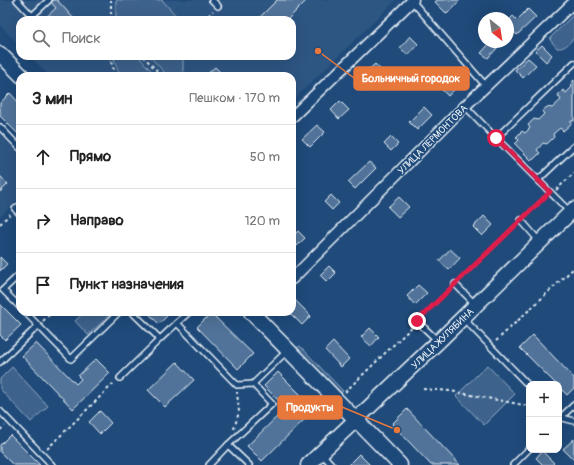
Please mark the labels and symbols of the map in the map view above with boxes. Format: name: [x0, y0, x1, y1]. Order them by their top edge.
north arrow: [478, 12, 514, 48]
callout: Больничный городок: [354, 67, 469, 90]
text: Больничный городок: [362, 72, 461, 85]
street label: УЛИЦА ЛЕРМОНТОВА: [395, 102, 470, 177]
route start: [487, 129, 505, 147]
street label: УЛИЦА ЖУЛЯБИНА: [409, 305, 477, 372]
route end: [408, 312, 426, 330]
callout: Продукты: [278, 396, 342, 419]
text: Продукты: [286, 401, 334, 414]

